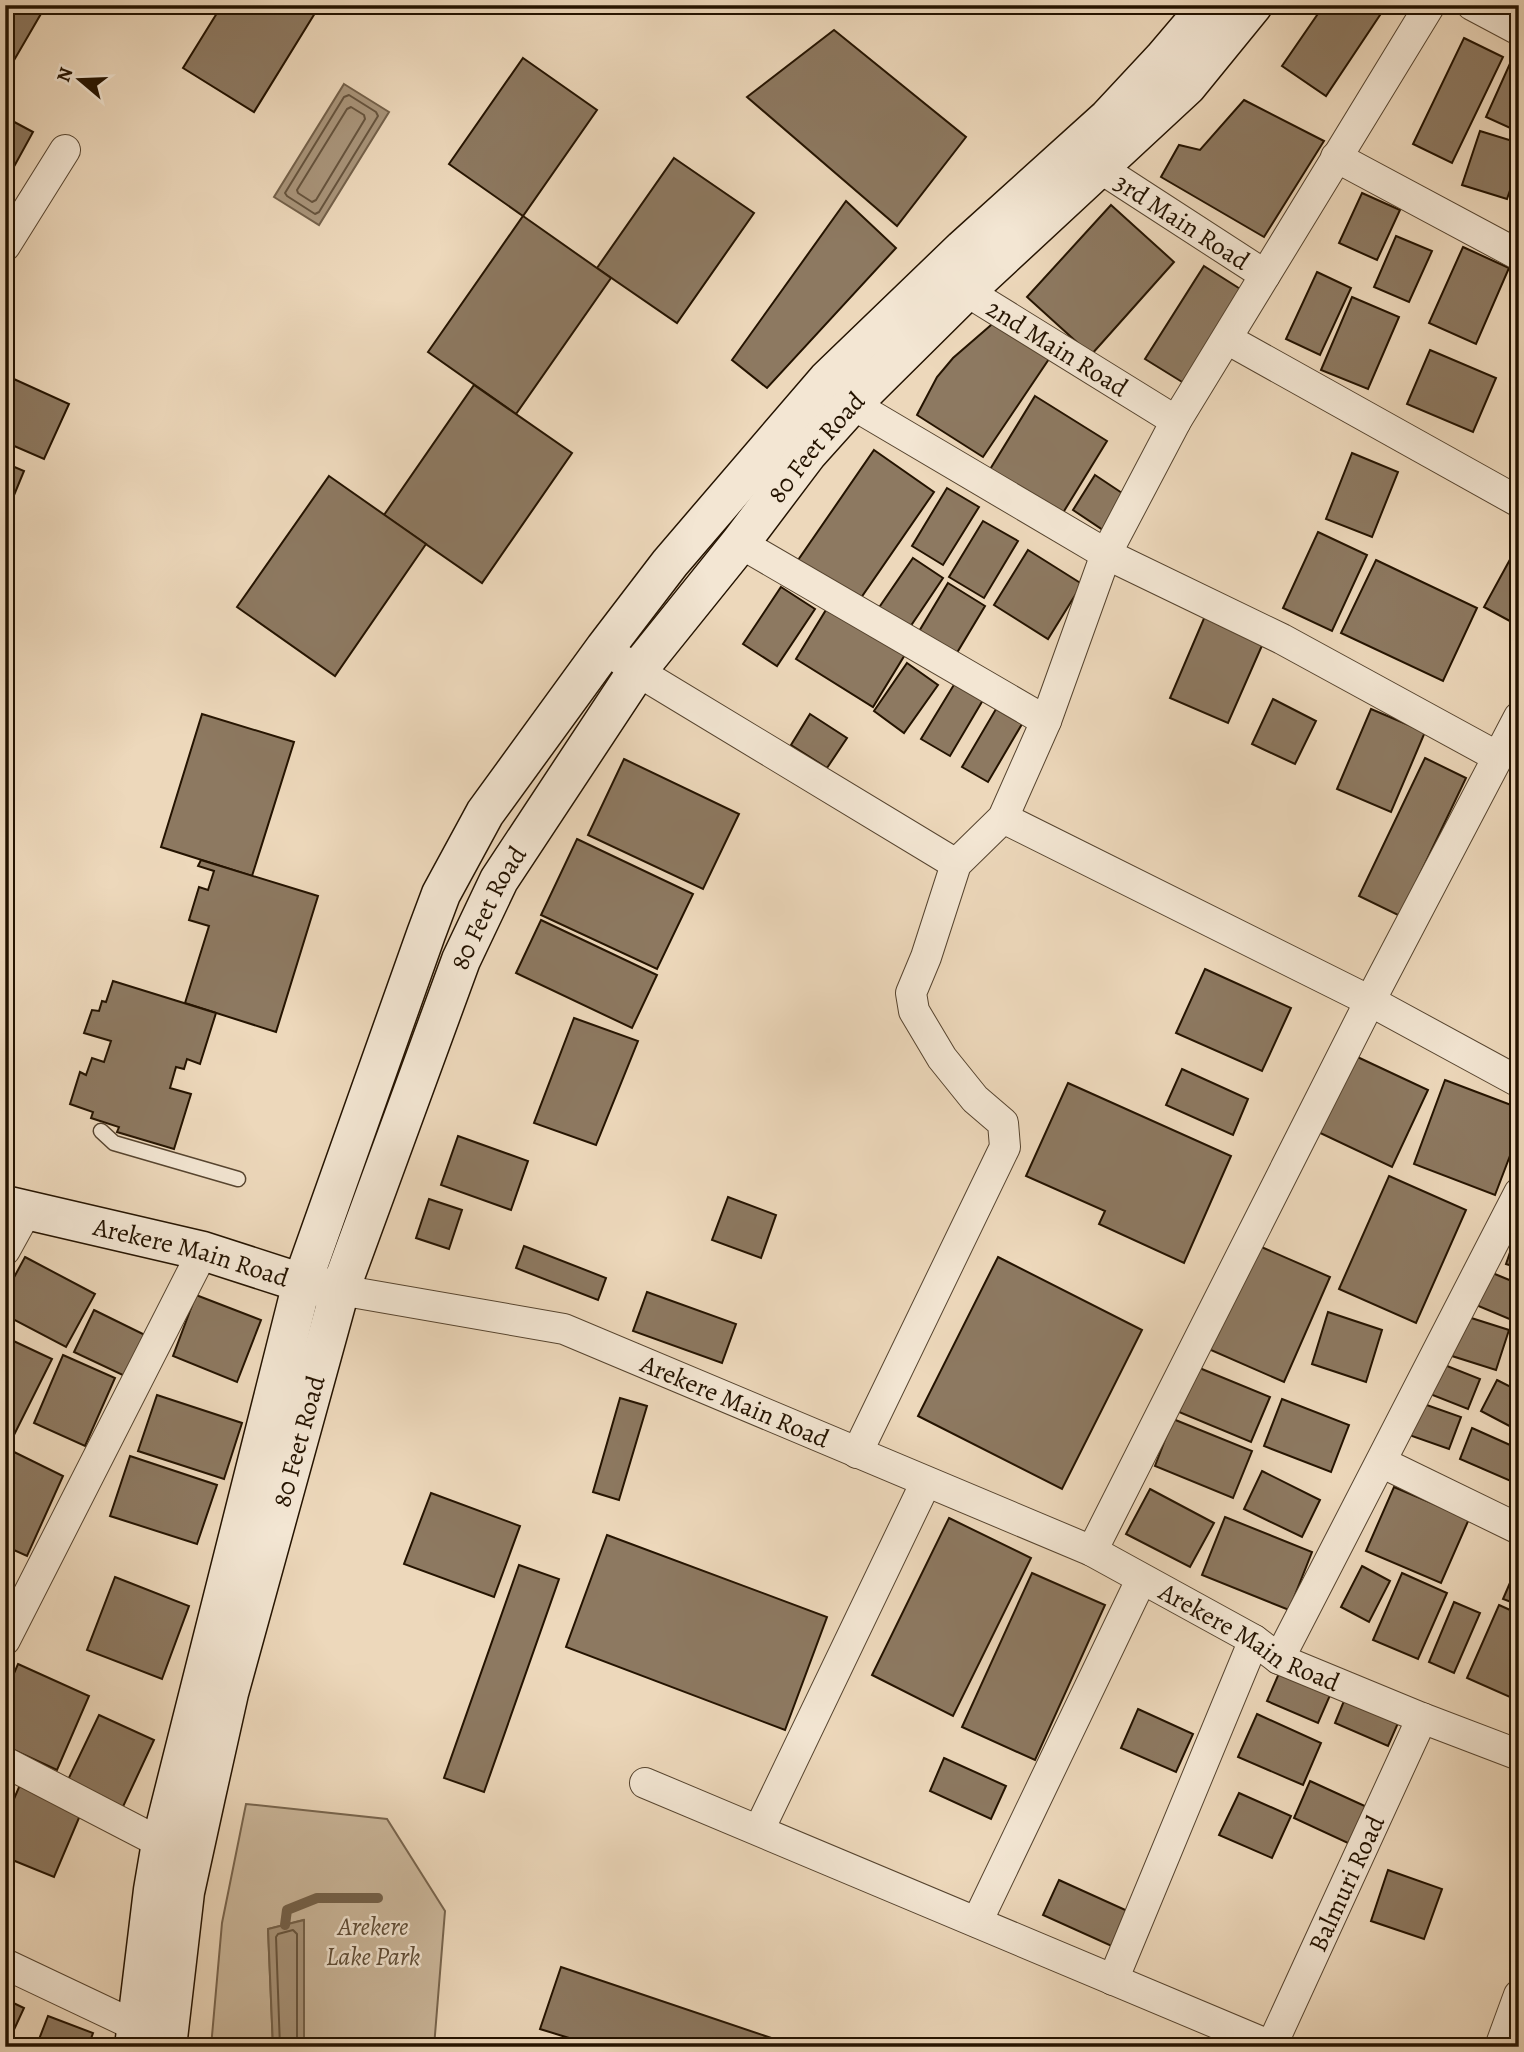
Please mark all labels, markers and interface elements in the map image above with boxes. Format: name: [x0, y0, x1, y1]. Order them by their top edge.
north arrow: [46, 46, 116, 116]
text: N: [50, 64, 79, 86]
street label: 3rd Main Road: [1108, 165, 1257, 278]
street label: 2nd Main Road: [980, 290, 1135, 405]
street label: 80 Feet Road: [759, 384, 872, 510]
street label: 80 Feet Road: [442, 839, 534, 974]
street label: Arekere Main Road: [89, 1208, 294, 1295]
street label: Arekere Main Road: [635, 1345, 835, 1456]
street label: 80 Feet Road: [264, 1371, 333, 1511]
street label: Arekere Main Road: [1152, 1573, 1345, 1700]
street label: Balmuri Road: [1300, 1810, 1393, 1957]
park label: Arekere Lake Park: [326, 1909, 420, 1974]

